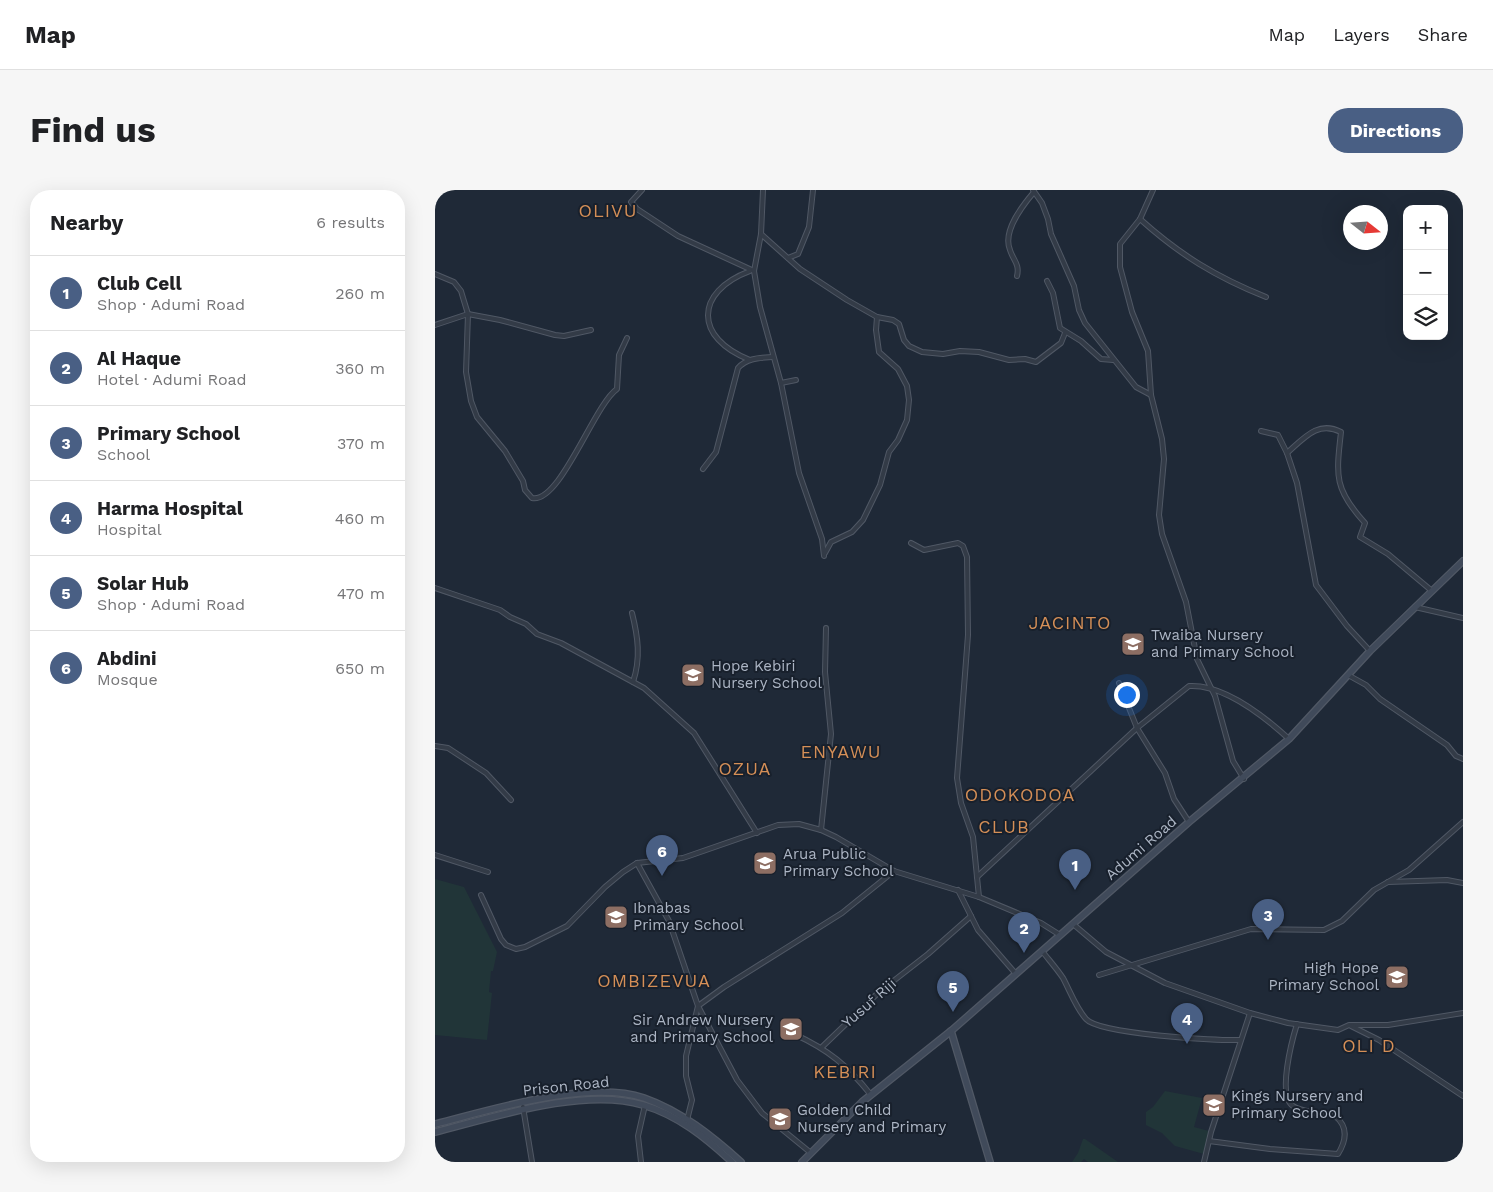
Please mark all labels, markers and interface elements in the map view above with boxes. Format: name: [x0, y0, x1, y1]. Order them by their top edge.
text: Map: [25, 21, 76, 49]
text: Map: [1268, 24, 1305, 45]
text: Layers: [1333, 24, 1390, 45]
text: Share: [1418, 24, 1468, 45]
button: Directions: [1328, 108, 1463, 153]
text: Find us: [30, 109, 156, 151]
district label: OLIVU: [579, 200, 637, 221]
north arrow: [1343, 205, 1388, 250]
map controls: [1403, 205, 1448, 340]
button: +: [1403, 205, 1448, 250]
text: Nearby: [50, 210, 123, 235]
text: 6 results: [316, 213, 385, 232]
button: −: [1403, 250, 1448, 295]
text: Club Cell: [97, 272, 182, 295]
text: 1: [63, 284, 69, 303]
text: 260 m: [335, 284, 385, 303]
text: Shop · Adumi Road: [97, 295, 245, 314]
button: layers: [1403, 295, 1448, 340]
text: Al Haque: [97, 347, 181, 370]
text: 2: [61, 359, 71, 378]
text: 360 m: [335, 359, 385, 378]
text: Hotel · Adumi Road: [97, 370, 247, 389]
text: Primary School: [97, 422, 240, 445]
text: 3: [61, 434, 71, 453]
text: 370 m: [337, 434, 385, 453]
text: School: [97, 445, 150, 464]
text: Harma Hospital: [97, 497, 243, 520]
text: 4: [61, 509, 71, 528]
text: 460 m: [335, 509, 385, 528]
text: Hospital: [97, 520, 162, 539]
text: Solar Hub: [97, 572, 189, 595]
text: 5: [61, 584, 71, 603]
text: 470 m: [337, 584, 385, 603]
text: Shop · Adumi Road: [97, 595, 245, 614]
district label: JACINTO: [1028, 612, 1112, 633]
place label: Twaiba Nursery and Primary School: [1151, 626, 1294, 661]
school or university icon: Twaiba Nursery and Primary School: [1120, 631, 1146, 657]
text: Abdini: [97, 647, 157, 670]
place label: Hope Kebiri Nursery School: [711, 657, 822, 692]
text: 6: [61, 659, 71, 678]
text: 650 m: [335, 659, 385, 678]
school or university icon: Hope Kebiri Nursery School: [680, 662, 706, 688]
text: Mosque: [97, 670, 158, 689]
your location: [1114, 682, 1140, 708]
district label: ENYAWU: [800, 741, 882, 762]
district label: OZUA: [719, 758, 771, 779]
district label: ODOKODOA: [965, 784, 1075, 805]
street label: Adumi Road: [1102, 812, 1180, 884]
district label: CLUB: [978, 816, 1030, 837]
pin: 6: [646, 835, 678, 876]
place label: Arua Public Primary School: [783, 845, 894, 880]
pin: 1: [1059, 849, 1091, 890]
school or university icon: Arua Public Primary School: [752, 850, 778, 876]
place label: Ibnabas Primary School: [633, 899, 744, 934]
pin: 3: [1252, 899, 1284, 940]
school or university icon: Ibnabas Primary School: [603, 904, 629, 930]
pin: 2: [1008, 912, 1040, 953]
place label: High Hope Primary School: [1268, 959, 1379, 994]
school or university icon: High Hope Primary School: [1384, 964, 1410, 990]
district label: OMBIZEVUA: [597, 970, 711, 991]
pin: 5: [937, 971, 969, 1012]
street label: Yusuf Riji: [838, 974, 900, 1032]
pin: 4: [1171, 1003, 1203, 1044]
place label: Sir Andrew Nursery and Primary School: [630, 1011, 773, 1046]
school or university icon: Sir Andrew Nursery and Primary School: [778, 1016, 804, 1042]
district label: OLI D: [1342, 1035, 1396, 1056]
district label: KEBIRI: [813, 1061, 877, 1082]
street label: Prison Road: [522, 1072, 610, 1100]
place label: Kings Nursery and Primary School: [1231, 1087, 1363, 1122]
school or university icon: Kings Nursery and Primary School: [1201, 1092, 1227, 1118]
place label: Golden Child Nursery and Primary: [797, 1101, 947, 1136]
school or university icon: Golden Child Nursery and Primary: [767, 1106, 793, 1132]

